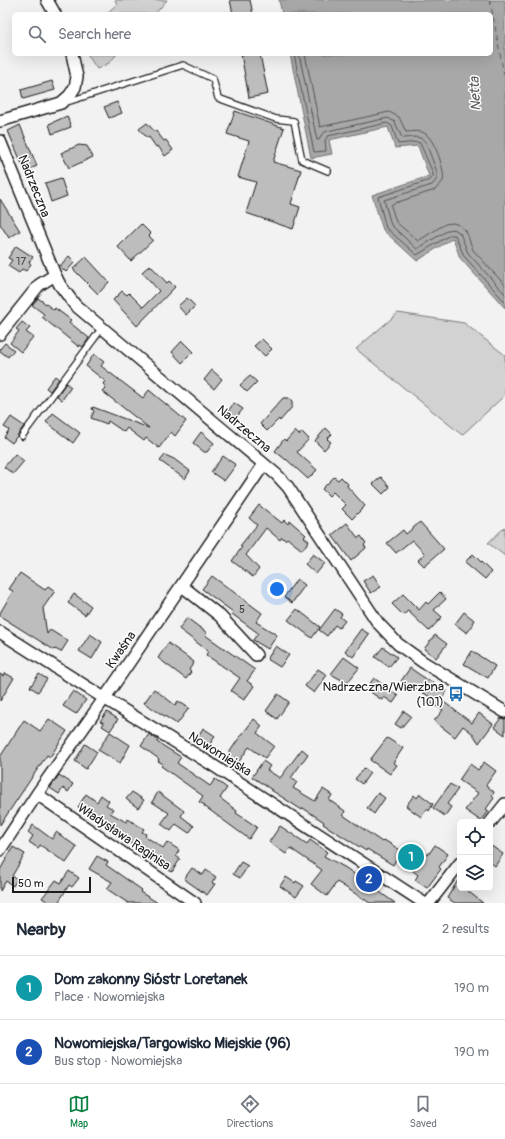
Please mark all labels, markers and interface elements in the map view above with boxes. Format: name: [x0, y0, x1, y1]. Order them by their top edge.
search box: [12, 12, 493, 56]
icon: search: [26, 23, 48, 45]
text: Search here: [58, 25, 131, 44]
water label: Netta: [466, 75, 484, 112]
street label: Nadrzeczna: [14, 152, 54, 220]
house number: 17: [16, 255, 26, 268]
street label: Nadrzeczna: [214, 402, 274, 456]
your location: [267, 579, 287, 599]
house number: 5: [239, 603, 245, 616]
street label: Kwaśna: [102, 628, 140, 672]
place label: Nadrzeczna/Wierzbna (101): [323, 679, 444, 710]
bus stop icon: Nadrzeczna/Wierzbna (101): [447, 685, 465, 703]
street label: Nowomiejska: [185, 728, 255, 780]
street label: Władysława Raginisa: [74, 800, 174, 874]
map controls: [457, 819, 493, 891]
button: locate: [457, 819, 493, 855]
pin: 1: [398, 842, 424, 872]
button: layers: [457, 855, 493, 891]
pin: 2: [356, 864, 382, 894]
scale bar: [12, 875, 91, 894]
text: 50 m: [18, 877, 44, 890]
text: Nearby: [16, 919, 65, 940]
text: 2 results: [442, 921, 489, 937]
text: Dom zakonny Sióstr Loretanek: [54, 970, 248, 989]
text: 1: [26, 980, 32, 996]
text: 190 m: [454, 980, 489, 996]
text: Place · Nowomiejska: [54, 989, 165, 1005]
text: Nowomiejska/Targowisko Miejskie (96): [54, 1034, 291, 1053]
text: 2: [25, 1044, 33, 1060]
text: 190 m: [454, 1044, 489, 1060]
text: Bus stop · Nowomiejska: [54, 1053, 182, 1069]
tab: Map: [68, 1093, 90, 1130]
tab: Directions: [226, 1093, 273, 1130]
tab: Saved: [410, 1093, 437, 1130]

